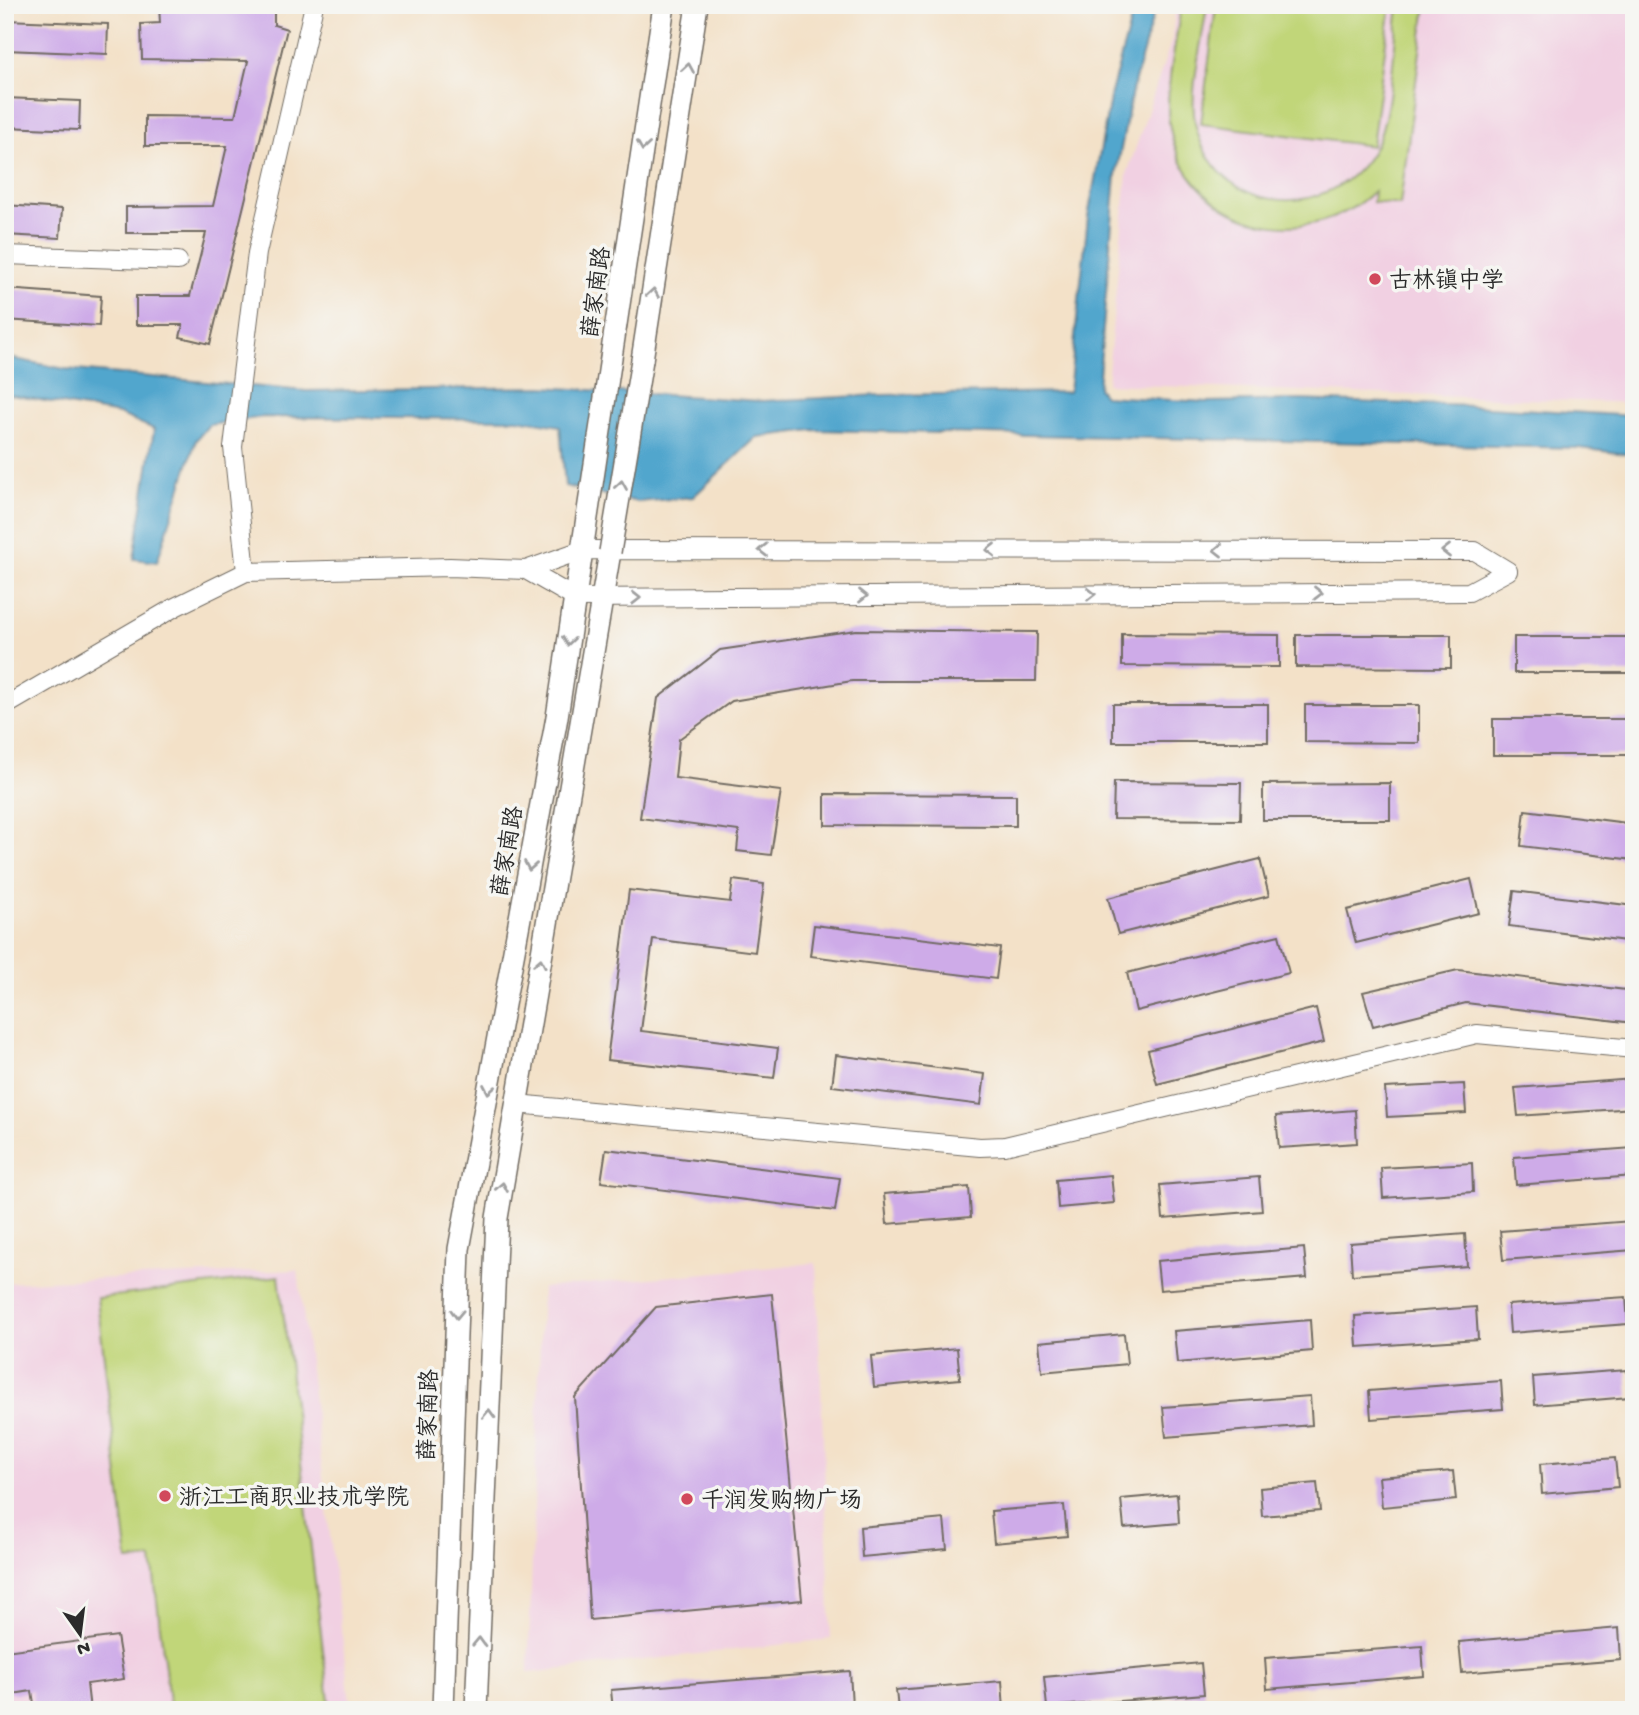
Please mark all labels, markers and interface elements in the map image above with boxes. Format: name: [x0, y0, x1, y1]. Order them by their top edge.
one-way arrow: [680, 62, 695, 74]
one-way arrow: [636, 140, 651, 151]
street label: 薛家南路: [578, 245, 618, 340]
place label: 古林镇中学: [1389, 268, 1504, 296]
marker: 古林镇中学: [1367, 271, 1383, 287]
one-way arrow: [645, 287, 660, 299]
one-way arrow: [613, 479, 628, 491]
one-way arrow: [758, 542, 768, 558]
one-way arrow: [985, 542, 996, 558]
one-way arrow: [1213, 542, 1223, 558]
one-way arrow: [1440, 543, 1451, 559]
one-way arrow: [1313, 585, 1324, 601]
one-way arrow: [1086, 586, 1096, 602]
one-way arrow: [858, 588, 869, 604]
one-way arrow: [630, 590, 641, 605]
one-way arrow: [561, 635, 576, 647]
street label: 薛家南路: [487, 804, 531, 899]
one-way arrow: [523, 860, 538, 872]
one-way arrow: [532, 957, 547, 969]
one-way arrow: [482, 1083, 497, 1095]
one-way arrow: [494, 1181, 509, 1193]
one-way arrow: [450, 1309, 465, 1320]
street label: 薛家南路: [414, 1369, 446, 1462]
one-way arrow: [481, 1409, 496, 1420]
place label: 浙江工商职业技术学院: [179, 1484, 409, 1513]
marker: 浙江工商职业技术学院: [157, 1488, 173, 1504]
place label: 千润发购物广场: [701, 1488, 862, 1516]
marker: 千润发购物广场: [679, 1491, 695, 1507]
north arrow: [46, 1600, 116, 1670]
text: N: [74, 1634, 92, 1660]
one-way arrow: [471, 1636, 486, 1647]

